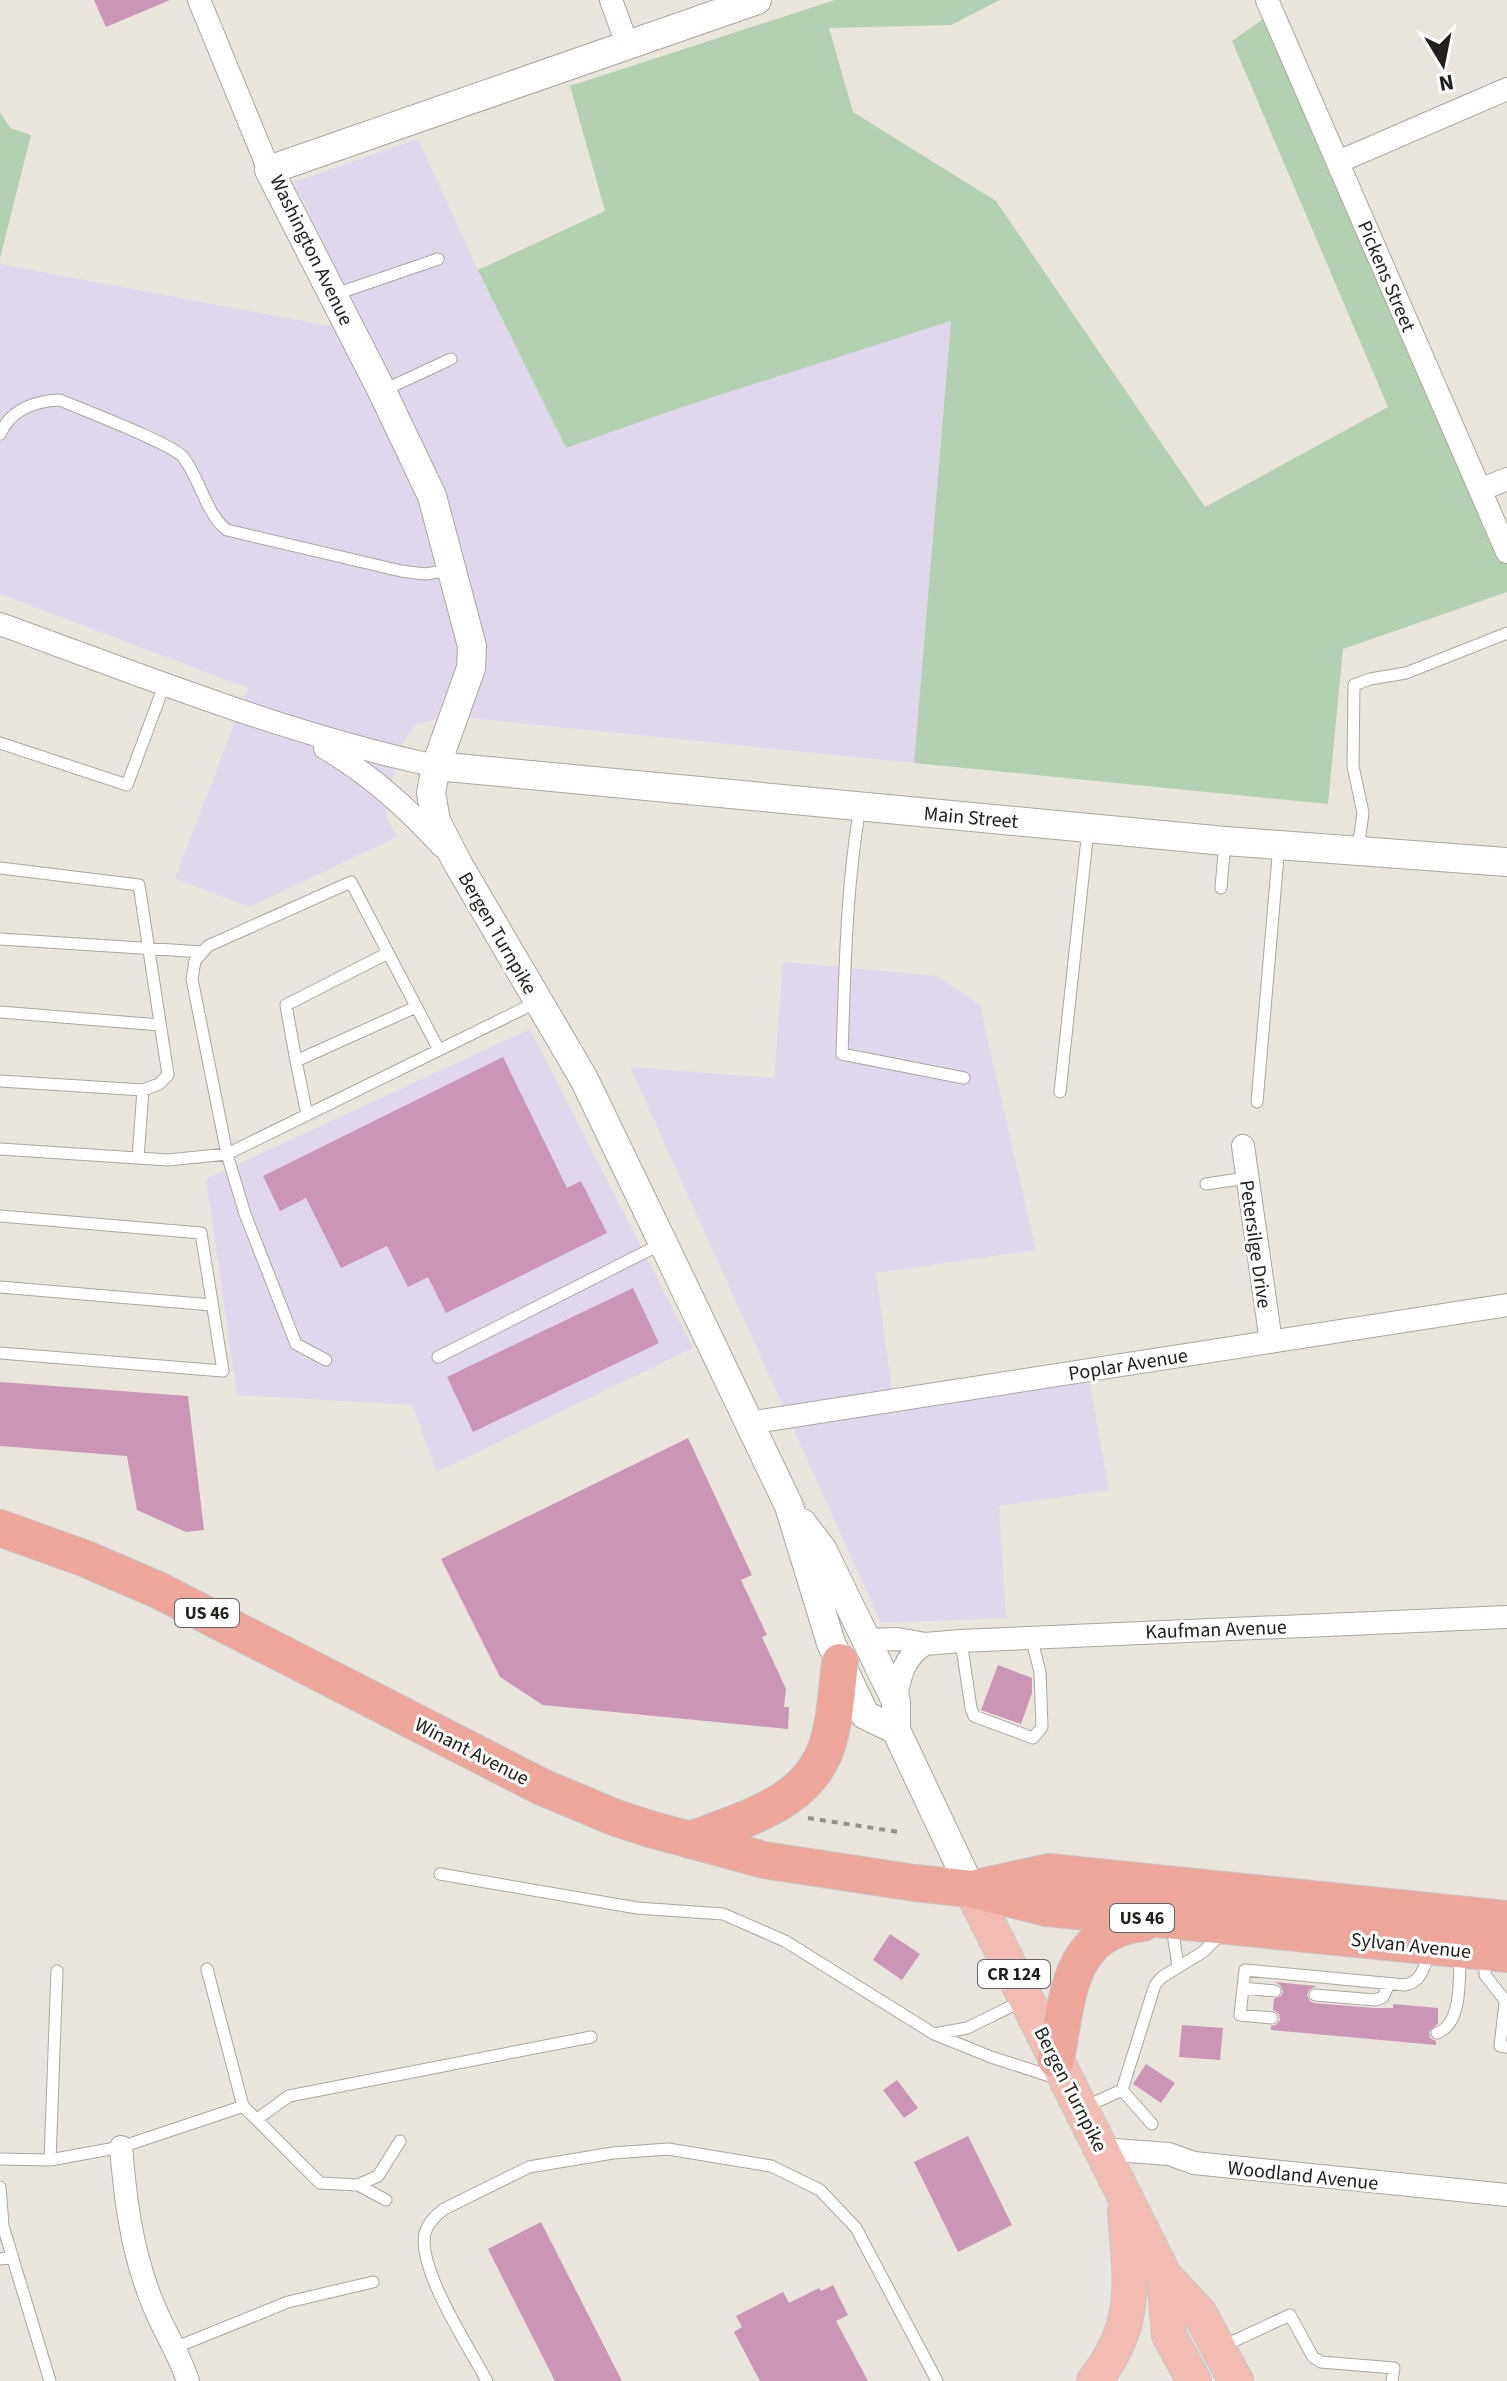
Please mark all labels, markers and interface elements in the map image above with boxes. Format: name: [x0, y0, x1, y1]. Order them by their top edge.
north arrow: [1403, 24, 1483, 104]
text: N: [1436, 66, 1456, 100]
street label: Washington Avenue: [262, 170, 360, 331]
street label: Pickens Street: [1350, 216, 1422, 337]
street label: Main Street: [923, 800, 1019, 836]
street label: Bergen Turnpike: [451, 867, 544, 1000]
street label: Petersilge Drive: [1232, 1178, 1278, 1310]
street label: Poplar Avenue: [1066, 1342, 1190, 1388]
road number: US 46: [175, 1599, 239, 1627]
street label: Kaufman Avenue: [1145, 1614, 1287, 1646]
street label: Winant Avenue: [410, 1711, 534, 1793]
road number: US 46: [1110, 1904, 1174, 1932]
street label: Sylvan Avenue: [1349, 1926, 1472, 1966]
road number: CR 124: [978, 1960, 1050, 1988]
street label: Bergen Turnpike: [1027, 2022, 1114, 2157]
street label: Woodland Avenue: [1226, 2154, 1380, 2198]

